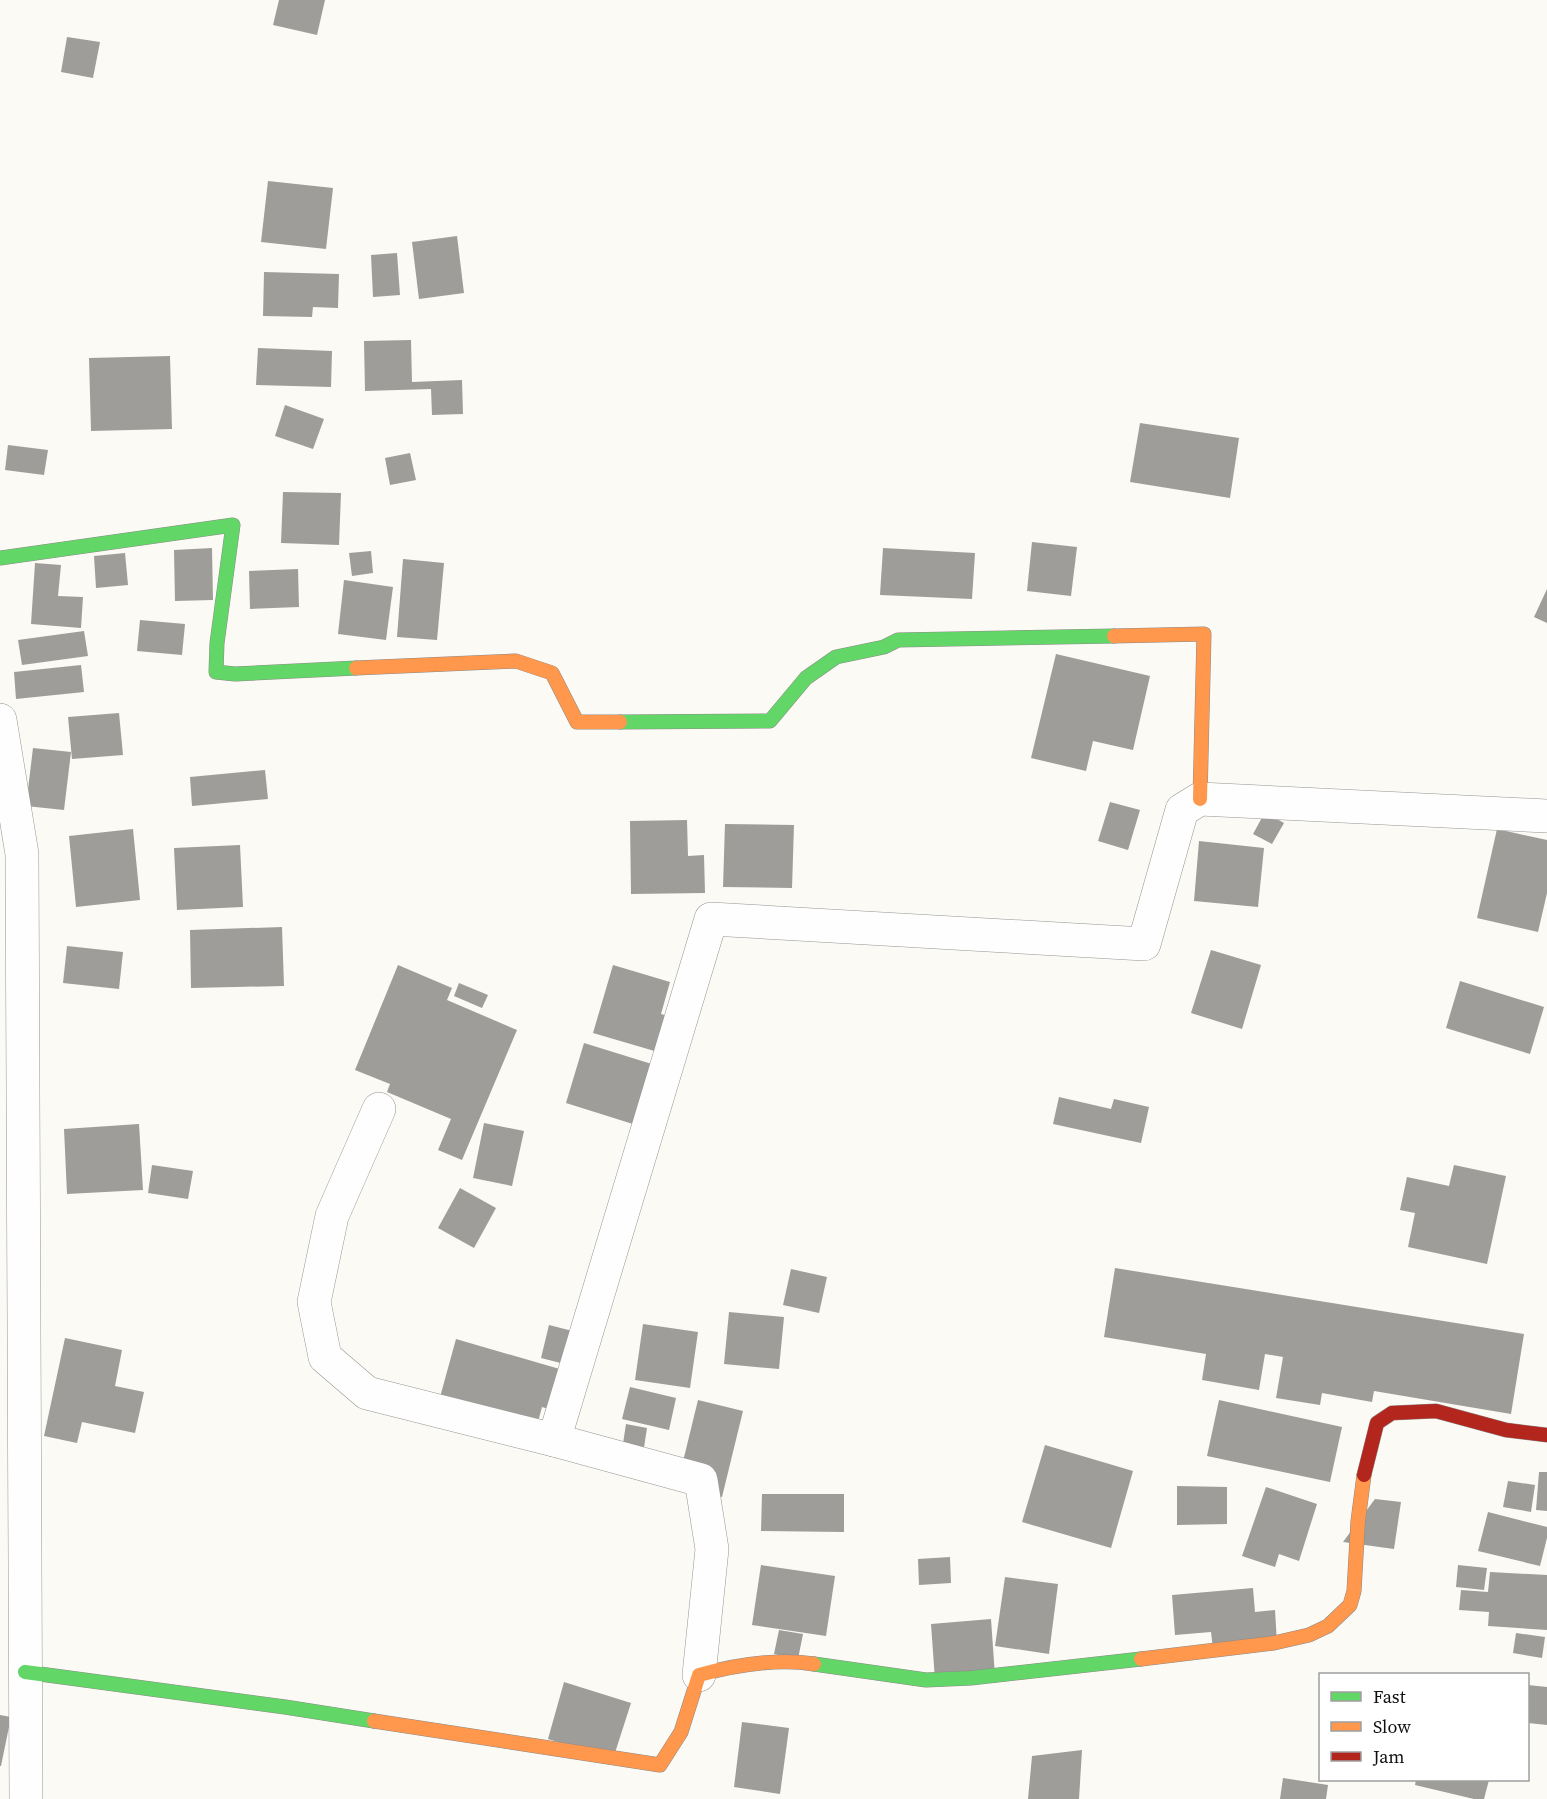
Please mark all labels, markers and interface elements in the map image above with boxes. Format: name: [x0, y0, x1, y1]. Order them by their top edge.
legend: [1319, 1673, 1529, 1781]
text: Fast: [1373, 1684, 1406, 1709]
text: Slow: [1373, 1714, 1411, 1739]
text: Jam: [1372, 1744, 1405, 1769]

